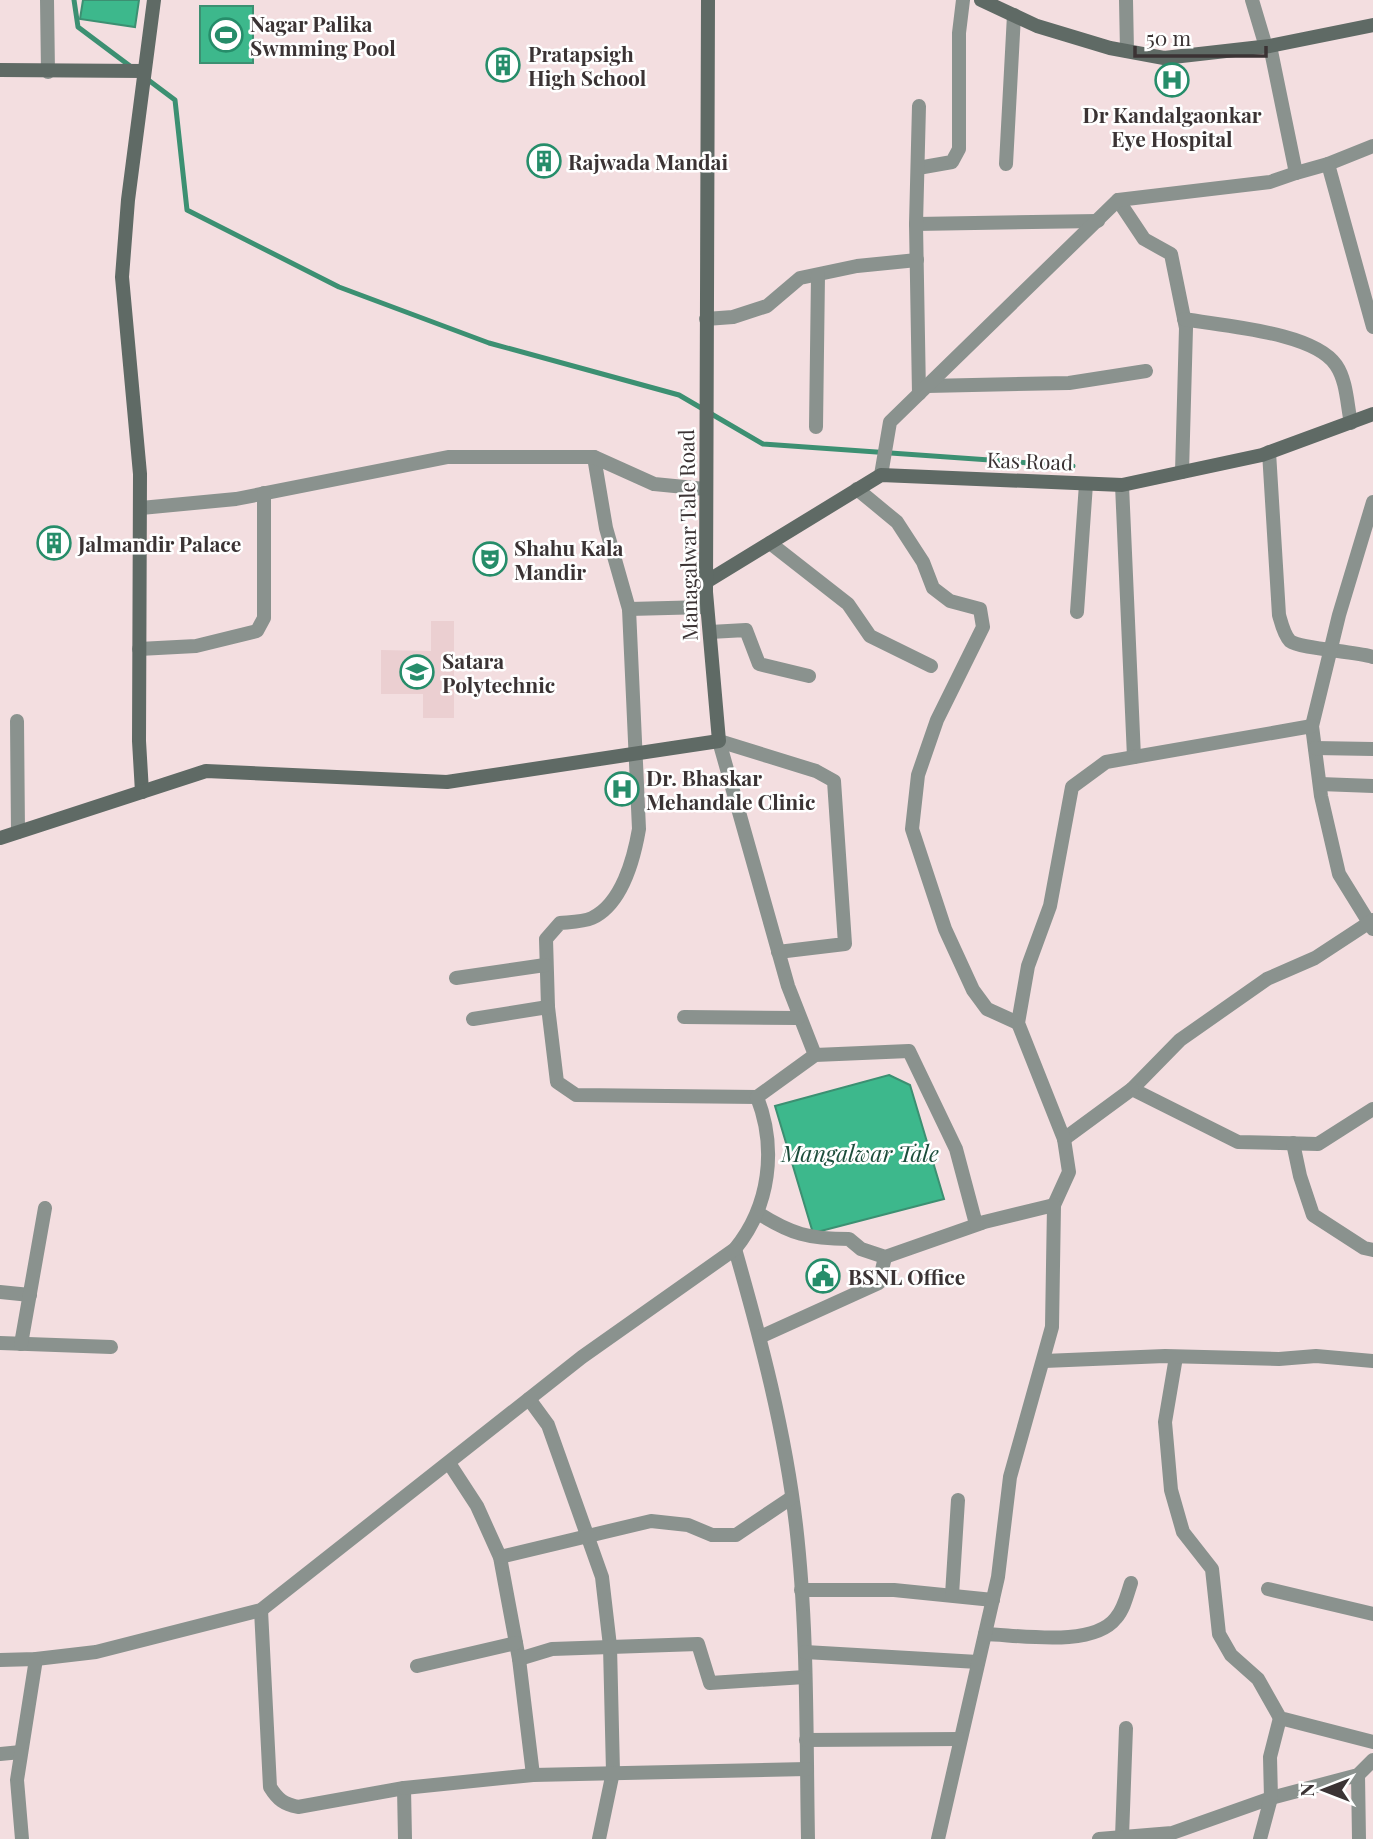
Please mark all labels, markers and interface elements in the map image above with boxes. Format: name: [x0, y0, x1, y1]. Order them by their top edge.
place label: Nagar Palika Swmming Pool: [250, 9, 396, 61]
scale bar: [1135, 14, 1266, 58]
sports icon: Nagar Palika Swmming Pool: [207, 16, 245, 54]
text: 50 m: [1146, 23, 1192, 51]
place label: Pratapsigh High School: [528, 39, 647, 91]
building icon: Pratapsigh High School: [484, 46, 522, 84]
hospital icon: Dr Kandalgaonkar Eye Hospital: [1153, 61, 1191, 99]
place label: Dr Kandalgaonkar Eye Hospital: [1082, 100, 1262, 152]
building icon: Rajwada Mandai: [525, 142, 563, 180]
place label: Rajwada Mandai: [568, 147, 728, 175]
street label: Managalwar Tale Road: [671, 429, 703, 641]
street label: Kas Road: [986, 444, 1074, 476]
building icon: Jalmandir Palace: [35, 524, 73, 562]
place label: Jalmandir Palace: [77, 529, 241, 557]
place label: Shahu Kala Mandir: [514, 533, 624, 585]
theatre icon: Shahu Kala Mandir: [471, 540, 509, 578]
place label: Satara Polytechnic: [442, 646, 555, 698]
school or university icon: Satara Polytechnic: [398, 653, 436, 691]
place label: Dr. Bhaskar Mehandale Clinic: [646, 763, 815, 815]
hospital icon: Dr. Bhaskar Mehandale Clinic: [603, 770, 641, 808]
water label: Mangalwar Tale: [780, 1137, 939, 1168]
public building icon: BSNL Office: [804, 1257, 842, 1295]
place label: BSNL Office: [848, 1262, 965, 1290]
north arrow: [1289, 1755, 1359, 1825]
text: N: [1293, 1783, 1319, 1797]

